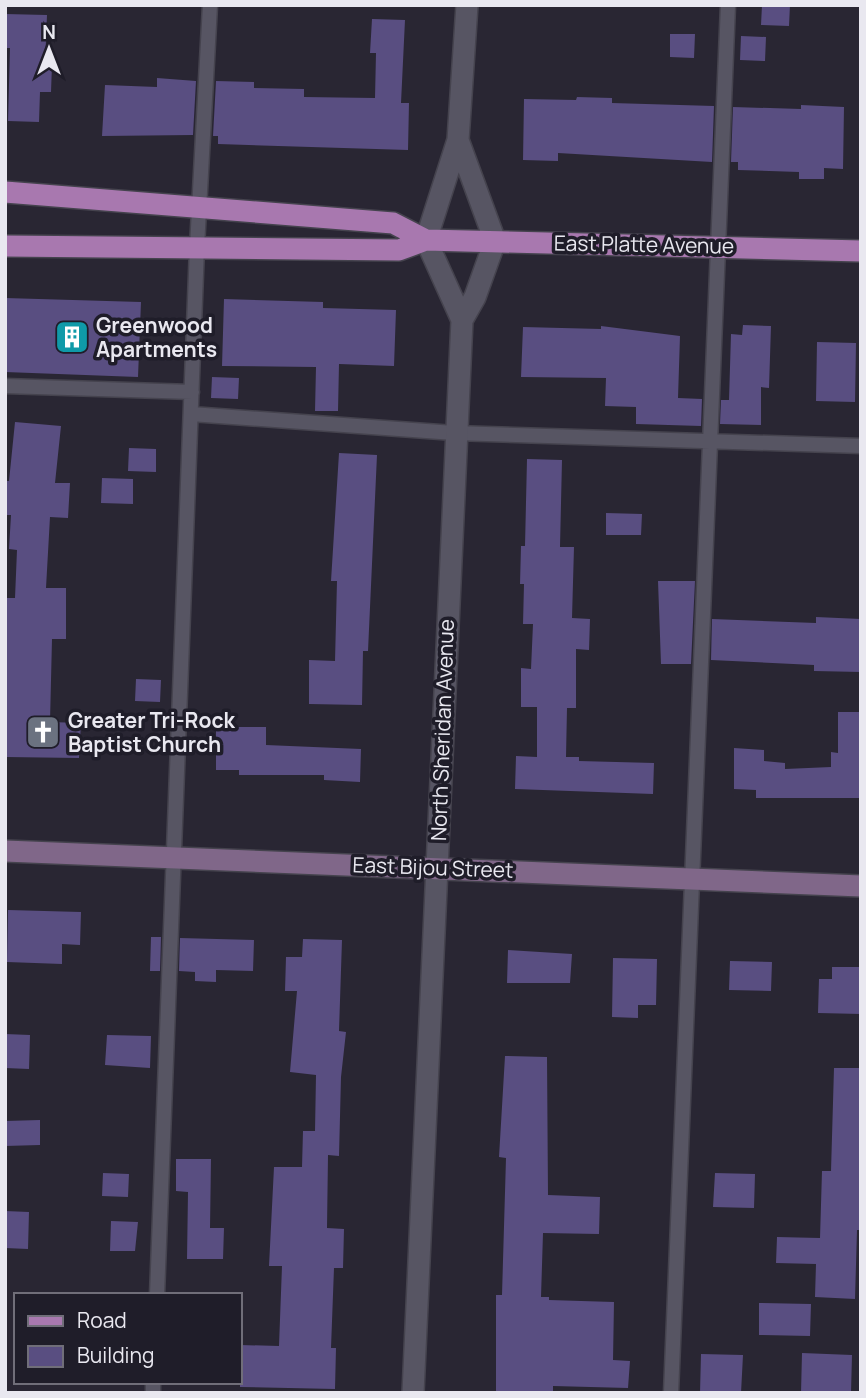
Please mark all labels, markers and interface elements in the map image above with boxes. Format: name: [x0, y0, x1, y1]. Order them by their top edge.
north arrow: [14, 14, 84, 84]
text: N: [42, 19, 56, 45]
street label: East Platte Avenue: [554, 228, 734, 260]
place label: Greenwood Apartments: [96, 311, 217, 363]
building icon: Greenwood Apartments: [53, 318, 91, 356]
street label: North Sheridan Avenue: [424, 618, 460, 842]
place label: Greater Tri-Rock Baptist Church: [68, 706, 236, 758]
church icon: Greater Tri-Rock Baptist Church: [24, 713, 62, 751]
street label: East Bijou Street: [352, 850, 514, 884]
legend: [14, 1293, 242, 1384]
text: Road: [77, 1306, 127, 1334]
text: Building: [77, 1341, 154, 1369]

